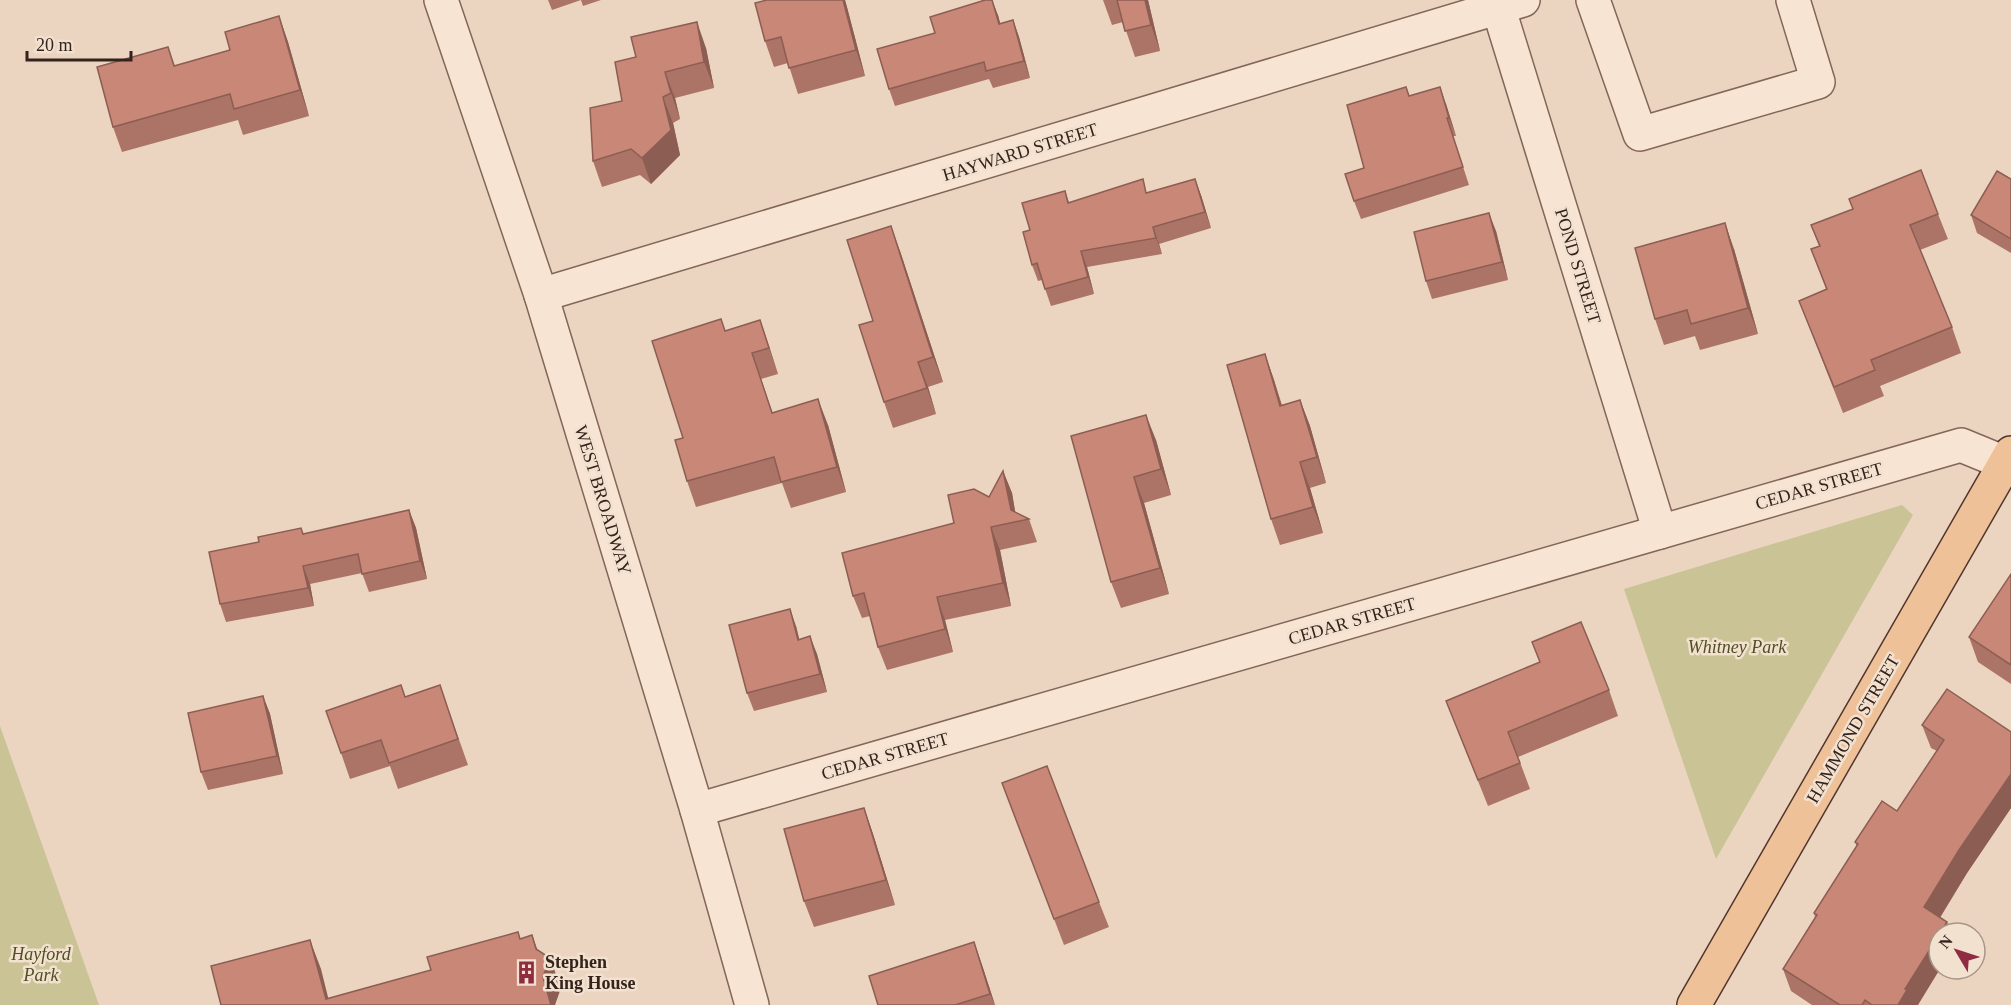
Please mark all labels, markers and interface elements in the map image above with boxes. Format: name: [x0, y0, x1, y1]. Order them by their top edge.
scale bar: [27, 24, 130, 62]
text: 20 m: [36, 35, 73, 55]
street label: HAYWARD STREET: [940, 119, 1100, 185]
street label: POND STREET: [1551, 206, 1605, 326]
street label: WEST BROADWAY: [571, 423, 635, 577]
street label: CEDAR STREET: [1753, 458, 1885, 514]
street label: CEDAR STREET: [1286, 593, 1418, 649]
park label: Whitney Park: [1688, 637, 1787, 657]
street label: HAMMOND STREET: [1802, 651, 1904, 807]
street label: CEDAR STREET: [819, 728, 951, 784]
north arrow: [1927, 921, 1987, 981]
text: N: [1935, 932, 1956, 952]
park label: Hayford Park: [10, 944, 72, 985]
place label: Stephen King House: [545, 952, 636, 993]
building icon: Stephen King House: [514, 959, 540, 985]

